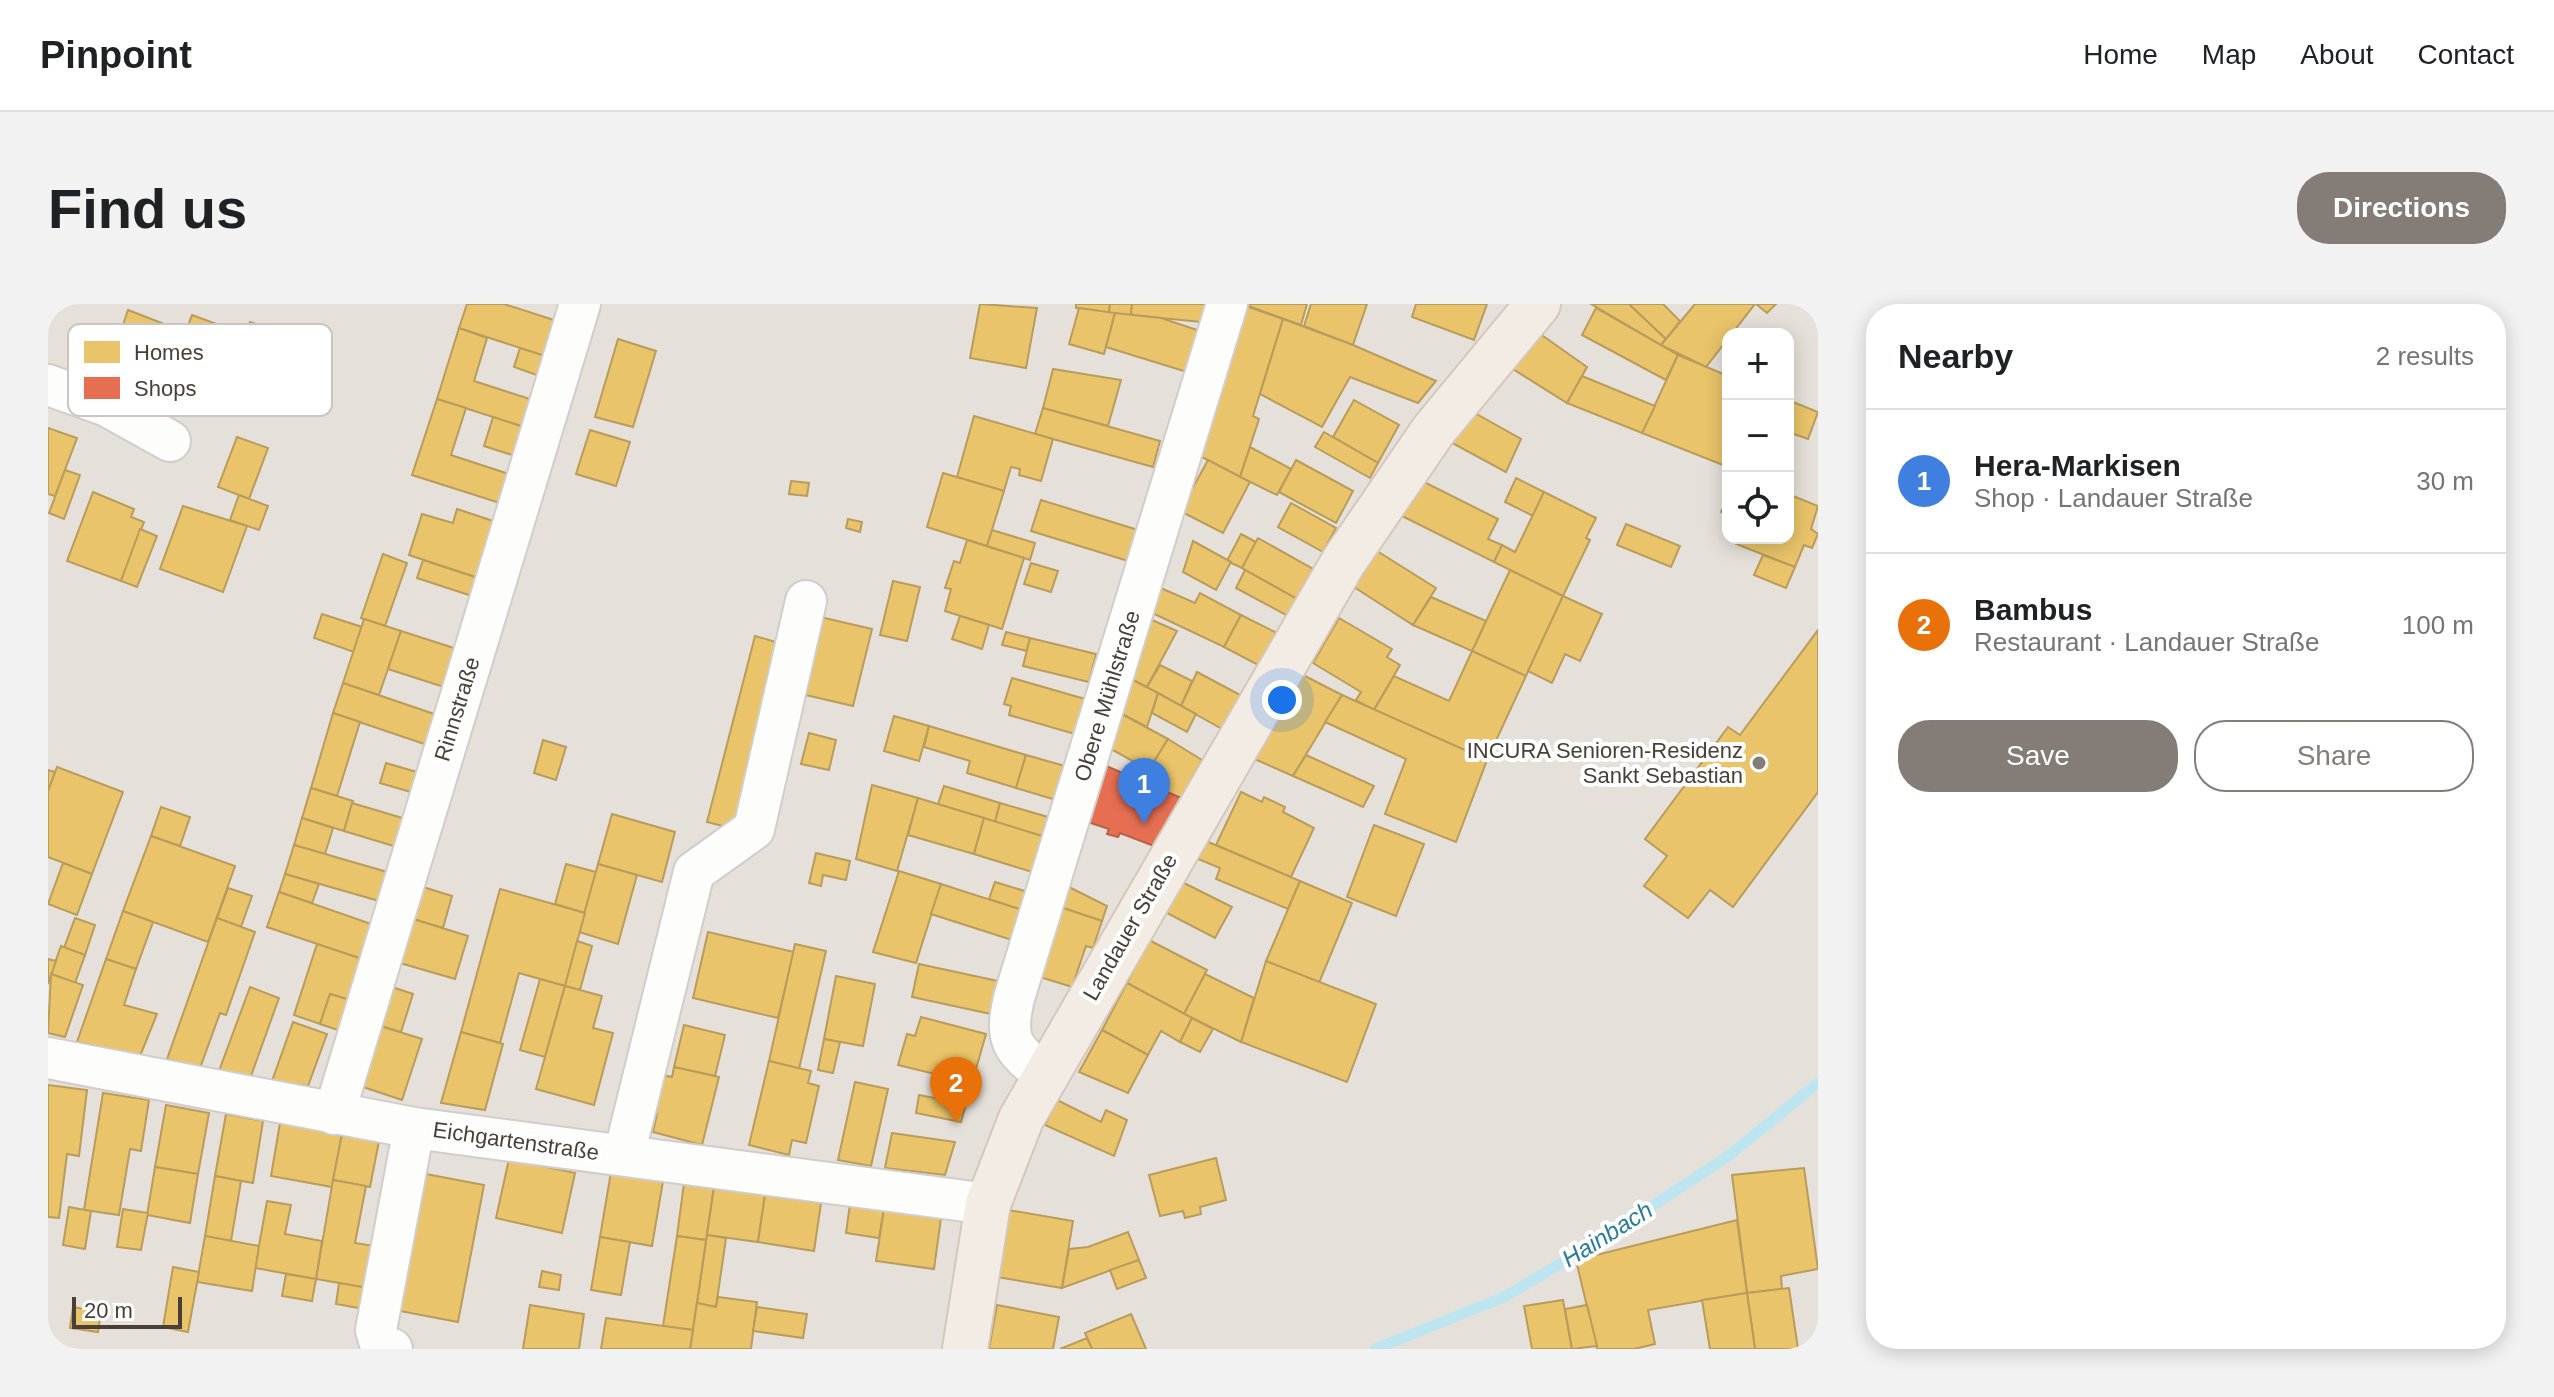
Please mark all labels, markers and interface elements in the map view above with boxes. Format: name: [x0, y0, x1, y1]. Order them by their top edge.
text: Pinpoint: [40, 34, 192, 76]
text: Home: [2083, 39, 2158, 70]
text: Map: [2202, 39, 2256, 70]
text: About: [2300, 39, 2374, 70]
text: Contact: [2418, 39, 2514, 70]
button: Directions: [2297, 172, 2506, 244]
text: Find us: [48, 177, 247, 240]
legend: [68, 324, 332, 416]
map controls: [1722, 328, 1794, 544]
button: +: [1722, 328, 1794, 400]
text: Nearby: [1898, 337, 2013, 375]
text: Homes: [134, 340, 204, 365]
text: 2 results: [2376, 341, 2474, 371]
text: Shops: [134, 376, 196, 401]
button: −: [1722, 400, 1794, 472]
text: Hera-Markisen: [1974, 449, 2181, 482]
text: 1: [1917, 466, 1931, 496]
text: 30 m: [2416, 466, 2474, 496]
button: locate: [1722, 472, 1794, 544]
text: Shop · Landauer Straße: [1974, 483, 2253, 513]
text: Bambus: [1974, 593, 2092, 626]
street label: Obere Mühlstraße: [1069, 608, 1145, 784]
text: 2: [1917, 610, 1931, 640]
text: 100 m: [2402, 610, 2474, 640]
text: Restaurant · Landauer Straße: [1974, 627, 2319, 657]
street label: Rinnstraße: [429, 654, 485, 764]
your location: [1262, 680, 1302, 720]
button: Save: [1898, 720, 2178, 792]
button: Share: [2194, 720, 2474, 792]
place label: INCURA Senioren-Residenz Sankt Sebastian: [1467, 738, 1743, 788]
marker: INCURA Senioren-Residenz Sankt Sebastian: [1750, 754, 1768, 772]
pin: 1: [1118, 758, 1170, 824]
street label: Landauer Straße: [1078, 849, 1182, 1005]
pin: 2: [930, 1057, 982, 1123]
street label: Eichgartenstraße: [431, 1117, 601, 1165]
water label: Hainbach: [1557, 1196, 1657, 1272]
scale bar: [72, 1293, 182, 1329]
text: 20 m: [84, 1298, 133, 1323]

